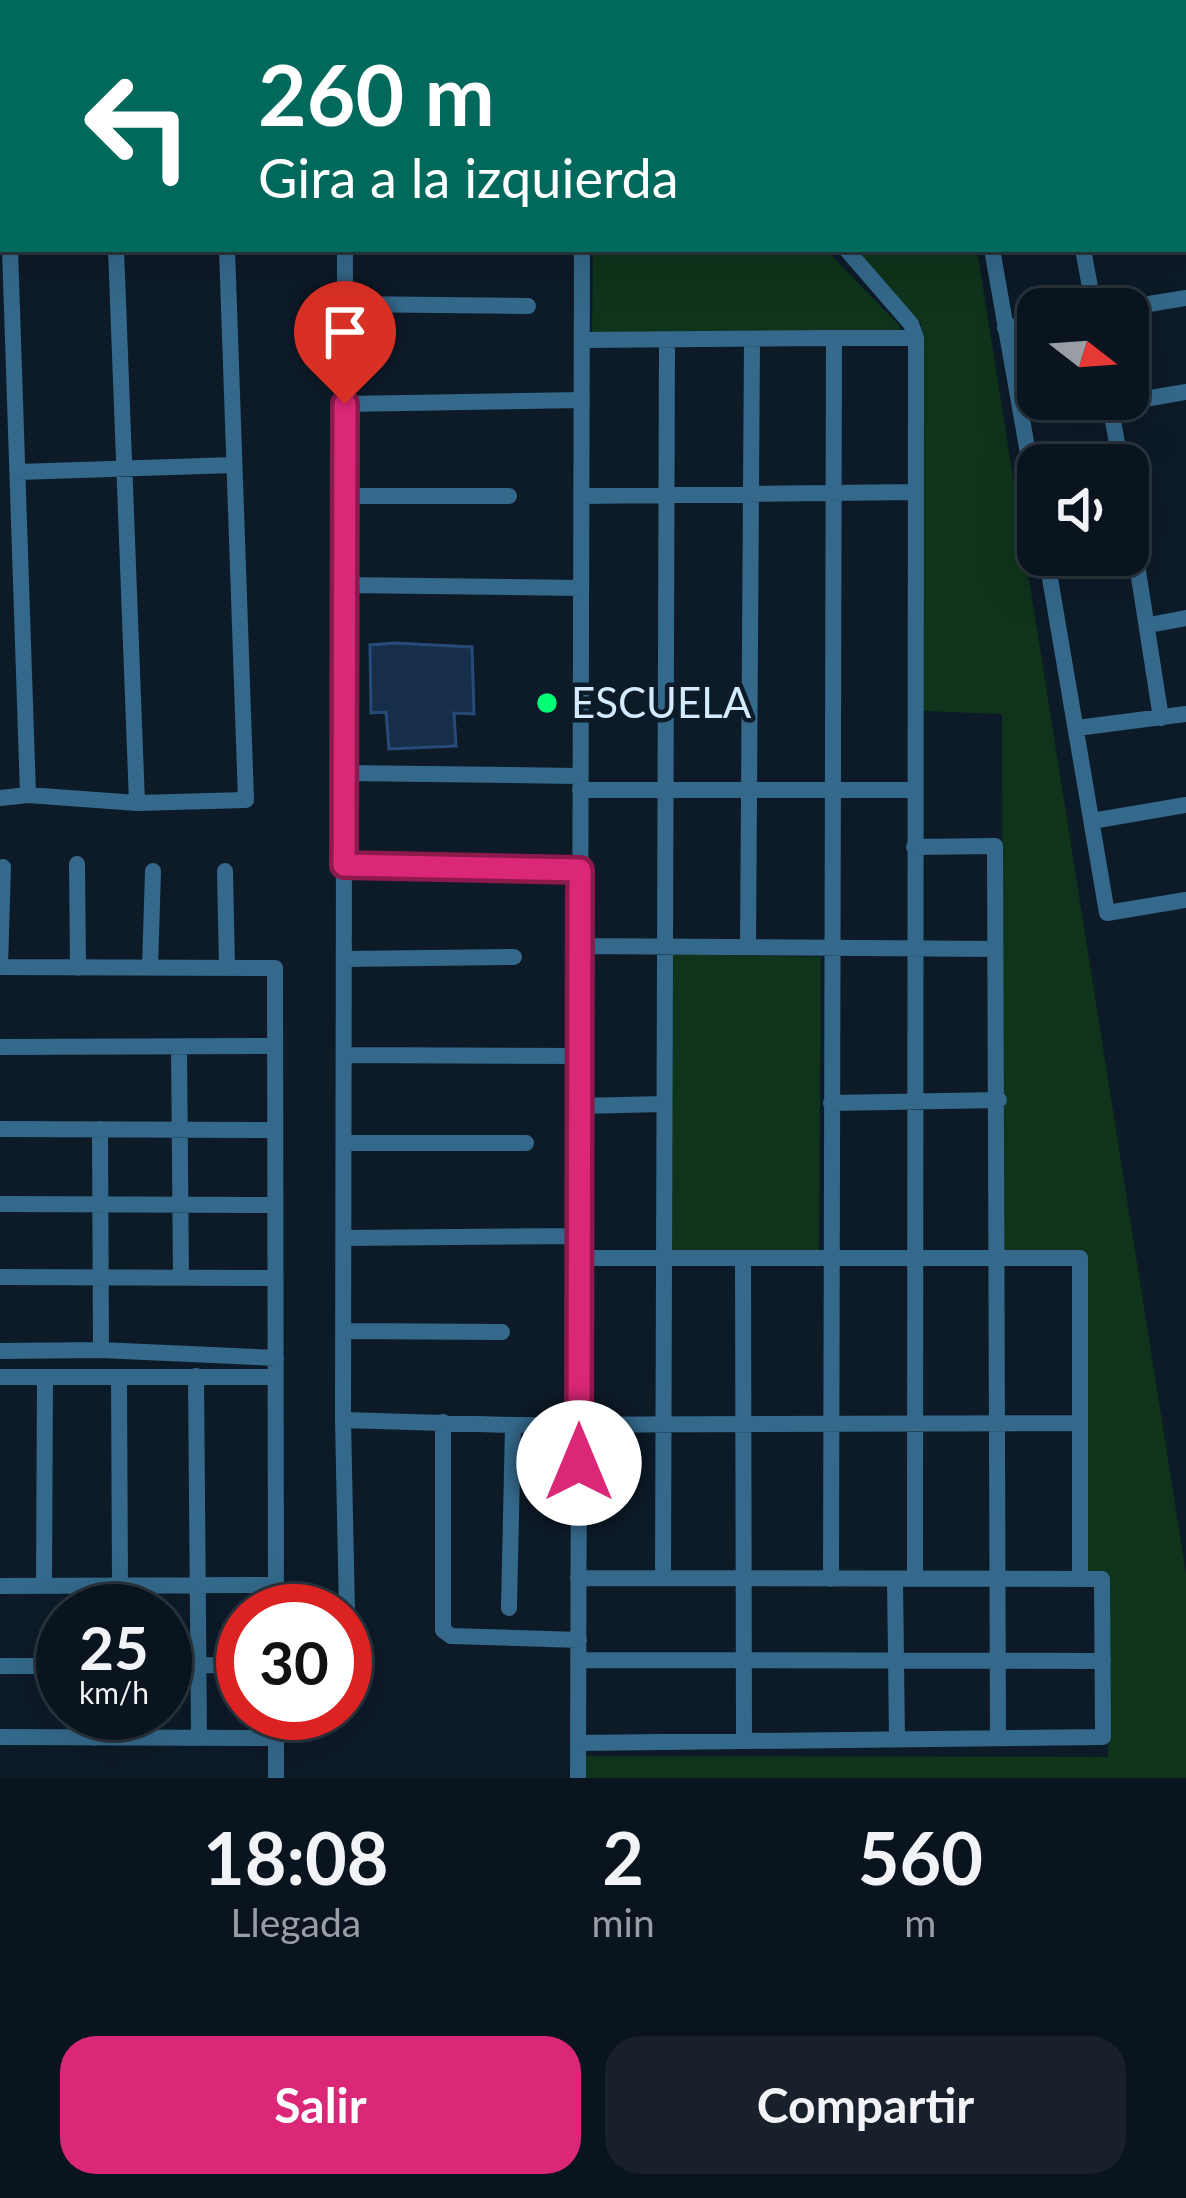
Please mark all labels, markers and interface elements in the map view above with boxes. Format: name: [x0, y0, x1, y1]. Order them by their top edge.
text: 260 m: [258, 43, 495, 144]
icon: left: [60, 48, 216, 204]
text: Gira a la izquierda: [258, 145, 679, 210]
pin: [294, 281, 396, 404]
north arrow: [1017, 288, 1149, 420]
map controls: [1017, 288, 1149, 576]
icon: arrive: [312, 299, 378, 365]
button: sound: [1017, 444, 1149, 576]
place label: ESCUELA: [571, 677, 752, 727]
marker: ESCUELA: [534, 690, 560, 716]
position arrow: [516, 1400, 642, 1526]
speed limit sign: 30: [216, 1584, 372, 1740]
text: 25: [79, 1611, 149, 1683]
text: km/h: [79, 1674, 149, 1710]
text: 18:08: [203, 1814, 389, 1900]
text: 2: [602, 1814, 644, 1900]
text: 560: [858, 1814, 983, 1900]
text: Llegada: [230, 1899, 361, 1945]
text: min: [592, 1899, 655, 1945]
text: m: [904, 1899, 936, 1945]
button: Salir: [60, 2036, 581, 2174]
button: Compartir: [605, 2036, 1126, 2174]

